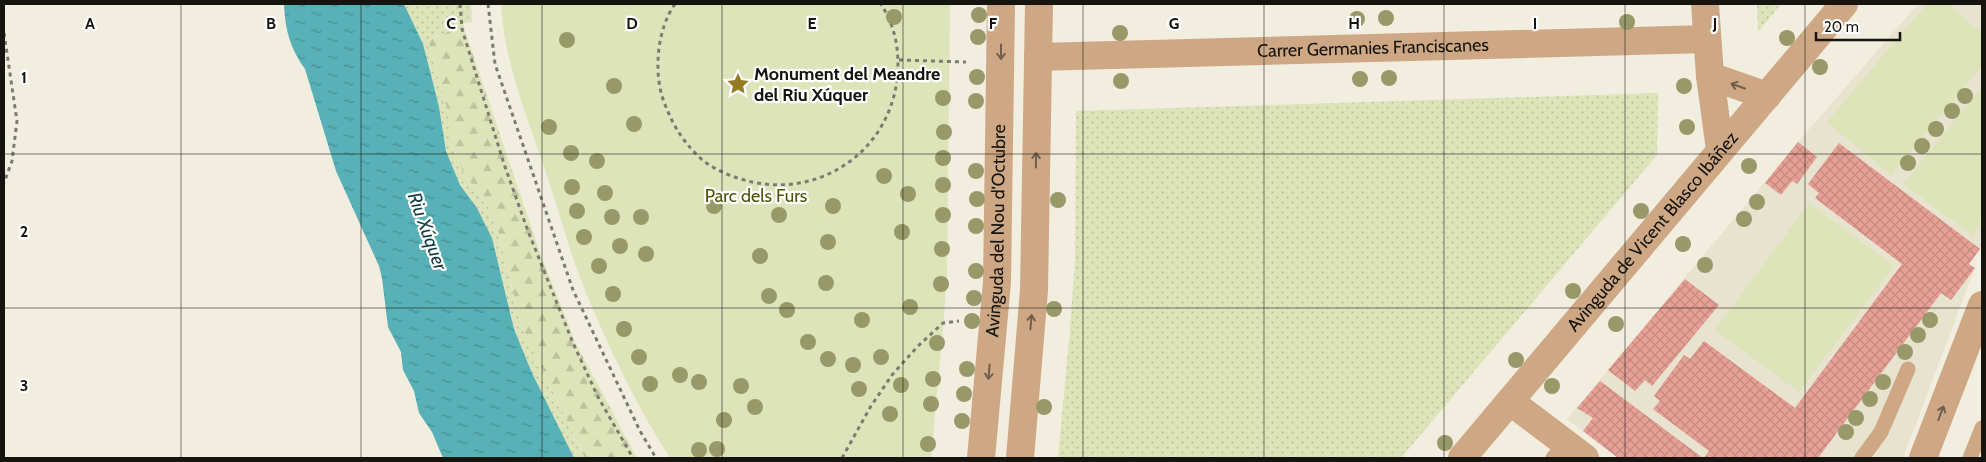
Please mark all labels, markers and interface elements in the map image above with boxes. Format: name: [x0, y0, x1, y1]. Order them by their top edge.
scale bar: [1816, 10, 1900, 42]
text: A: [85, 14, 95, 33]
text: B: [266, 14, 276, 33]
text: C: [446, 14, 456, 33]
text: D: [626, 14, 638, 33]
text: E: [807, 14, 817, 33]
text: F: [989, 14, 998, 33]
text: G: [1169, 14, 1179, 33]
text: H: [1348, 14, 1360, 33]
text: I: [1533, 14, 1537, 33]
text: J: [1712, 14, 1717, 33]
text: 20 m: [1824, 18, 1859, 36]
street label: Carrer Germanies Franciscanes: [1257, 34, 1489, 62]
one-way arrow: [996, 44, 1006, 60]
place label: Monument del Meandre del Riu Xúquer: [754, 63, 940, 106]
text: 1: [21, 68, 27, 87]
place icon: Monument del Meandre del Riu Xúquer: [725, 71, 751, 97]
one-way arrow: [1731, 81, 1746, 90]
street label: Avinguda del Nou d'Octubre: [981, 124, 1010, 338]
street label: Avinguda de Vicent Blasco Ibáñez: [1562, 127, 1743, 336]
one-way arrow: [1031, 152, 1040, 168]
park label: Parc dels Furs: [705, 185, 807, 207]
water label: Riu Xúquer: [403, 189, 453, 274]
text: 2: [20, 222, 28, 241]
one-way arrow: [1026, 315, 1036, 331]
one-way arrow: [984, 364, 993, 380]
text: 3: [20, 376, 28, 395]
one-way arrow: [1936, 406, 1946, 421]

